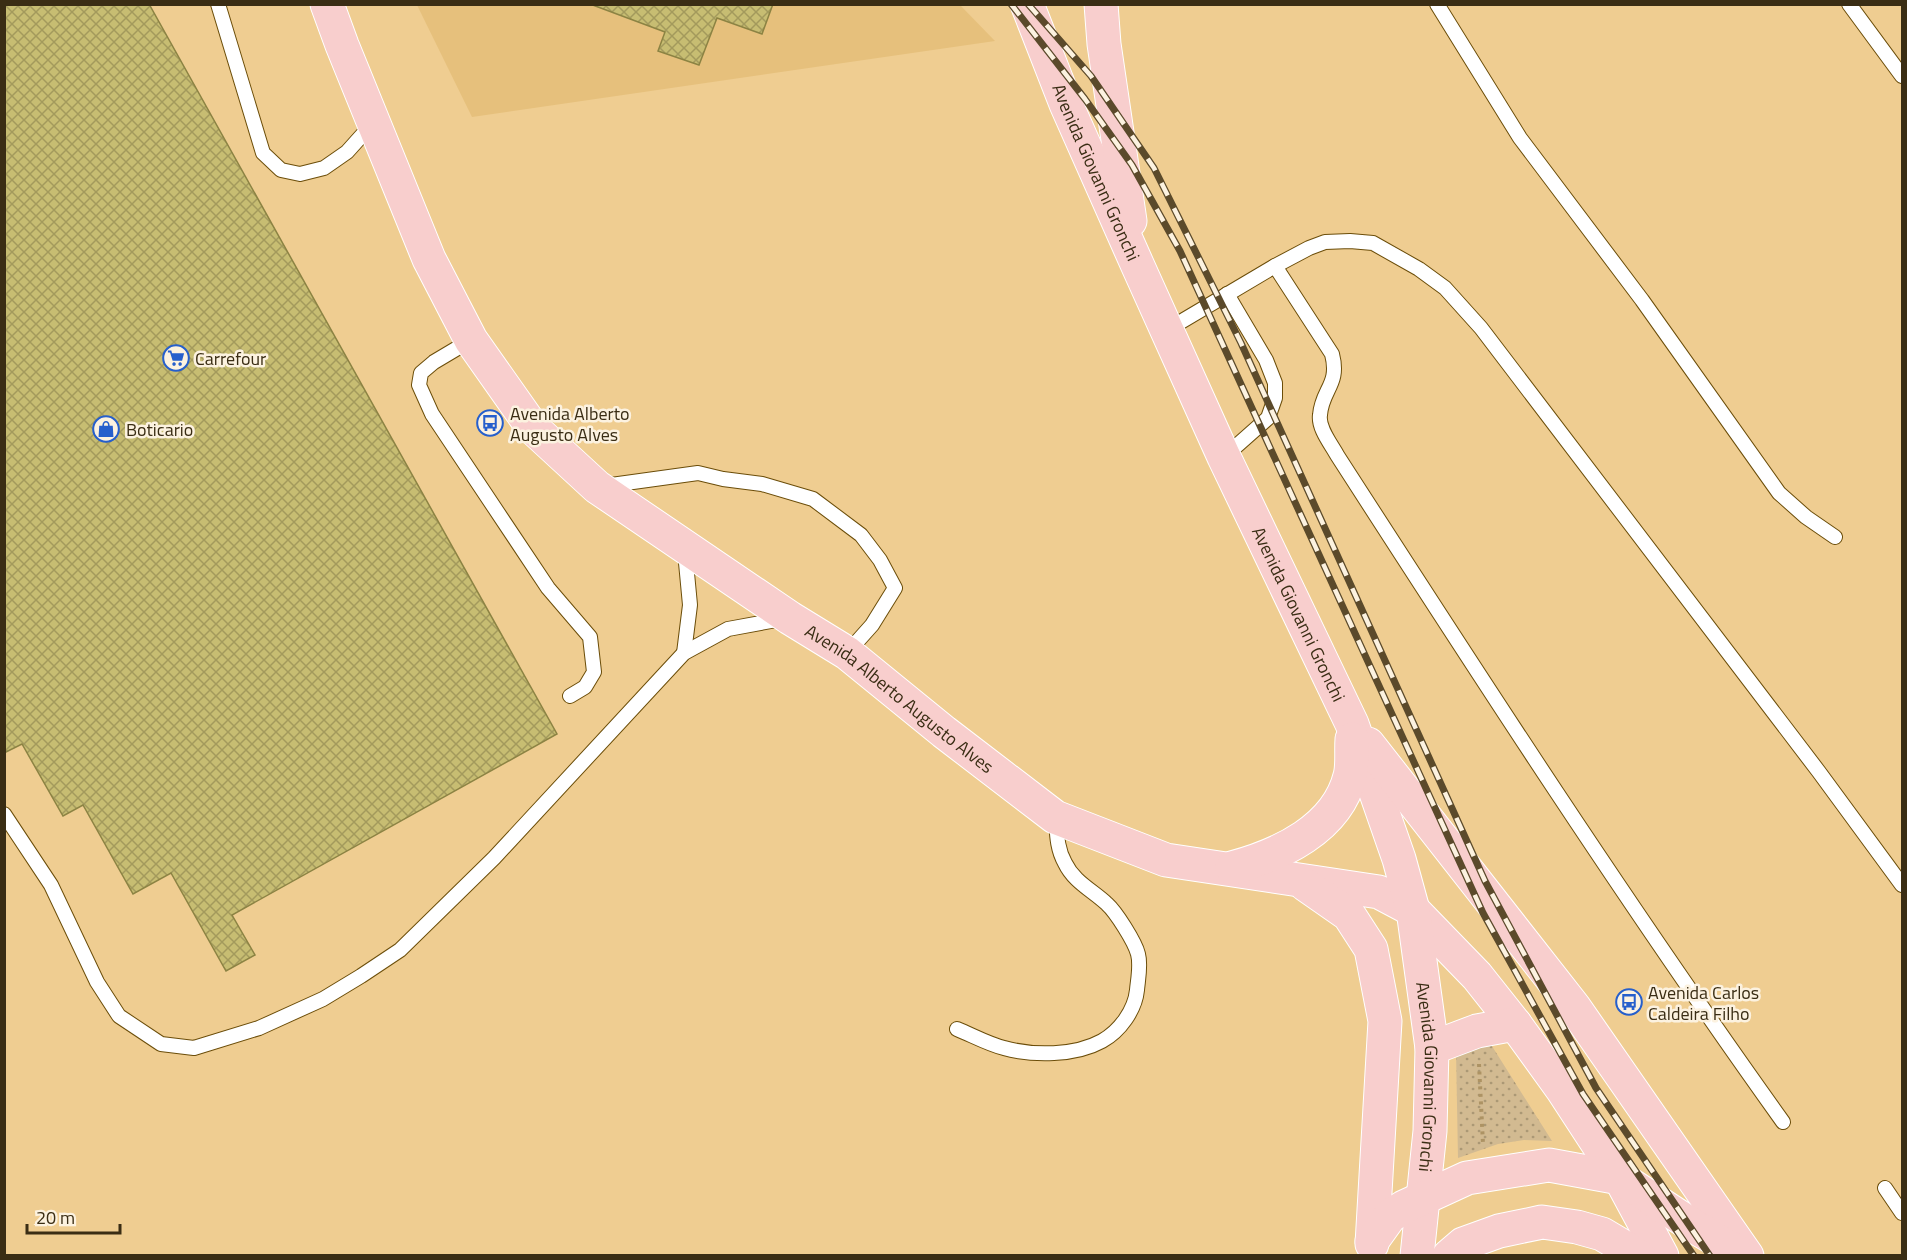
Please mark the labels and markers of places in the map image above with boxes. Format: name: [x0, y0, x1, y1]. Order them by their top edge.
supermarket icon: Carrefour: [161, 343, 191, 373]
place label: Carrefour: [195, 345, 266, 372]
place label: Avenida Alberto Augusto Alves: [510, 400, 630, 448]
bus stop icon: Avenida Alberto Augusto Alves: [475, 408, 505, 438]
shop icon: Boticario: [91, 414, 121, 444]
place label: Boticario: [126, 416, 193, 443]
place label: Avenida Carlos Caldeira Filho: [1648, 979, 1759, 1027]
bus stop icon: Avenida Carlos Caldeira Filho: [1614, 987, 1644, 1017]

